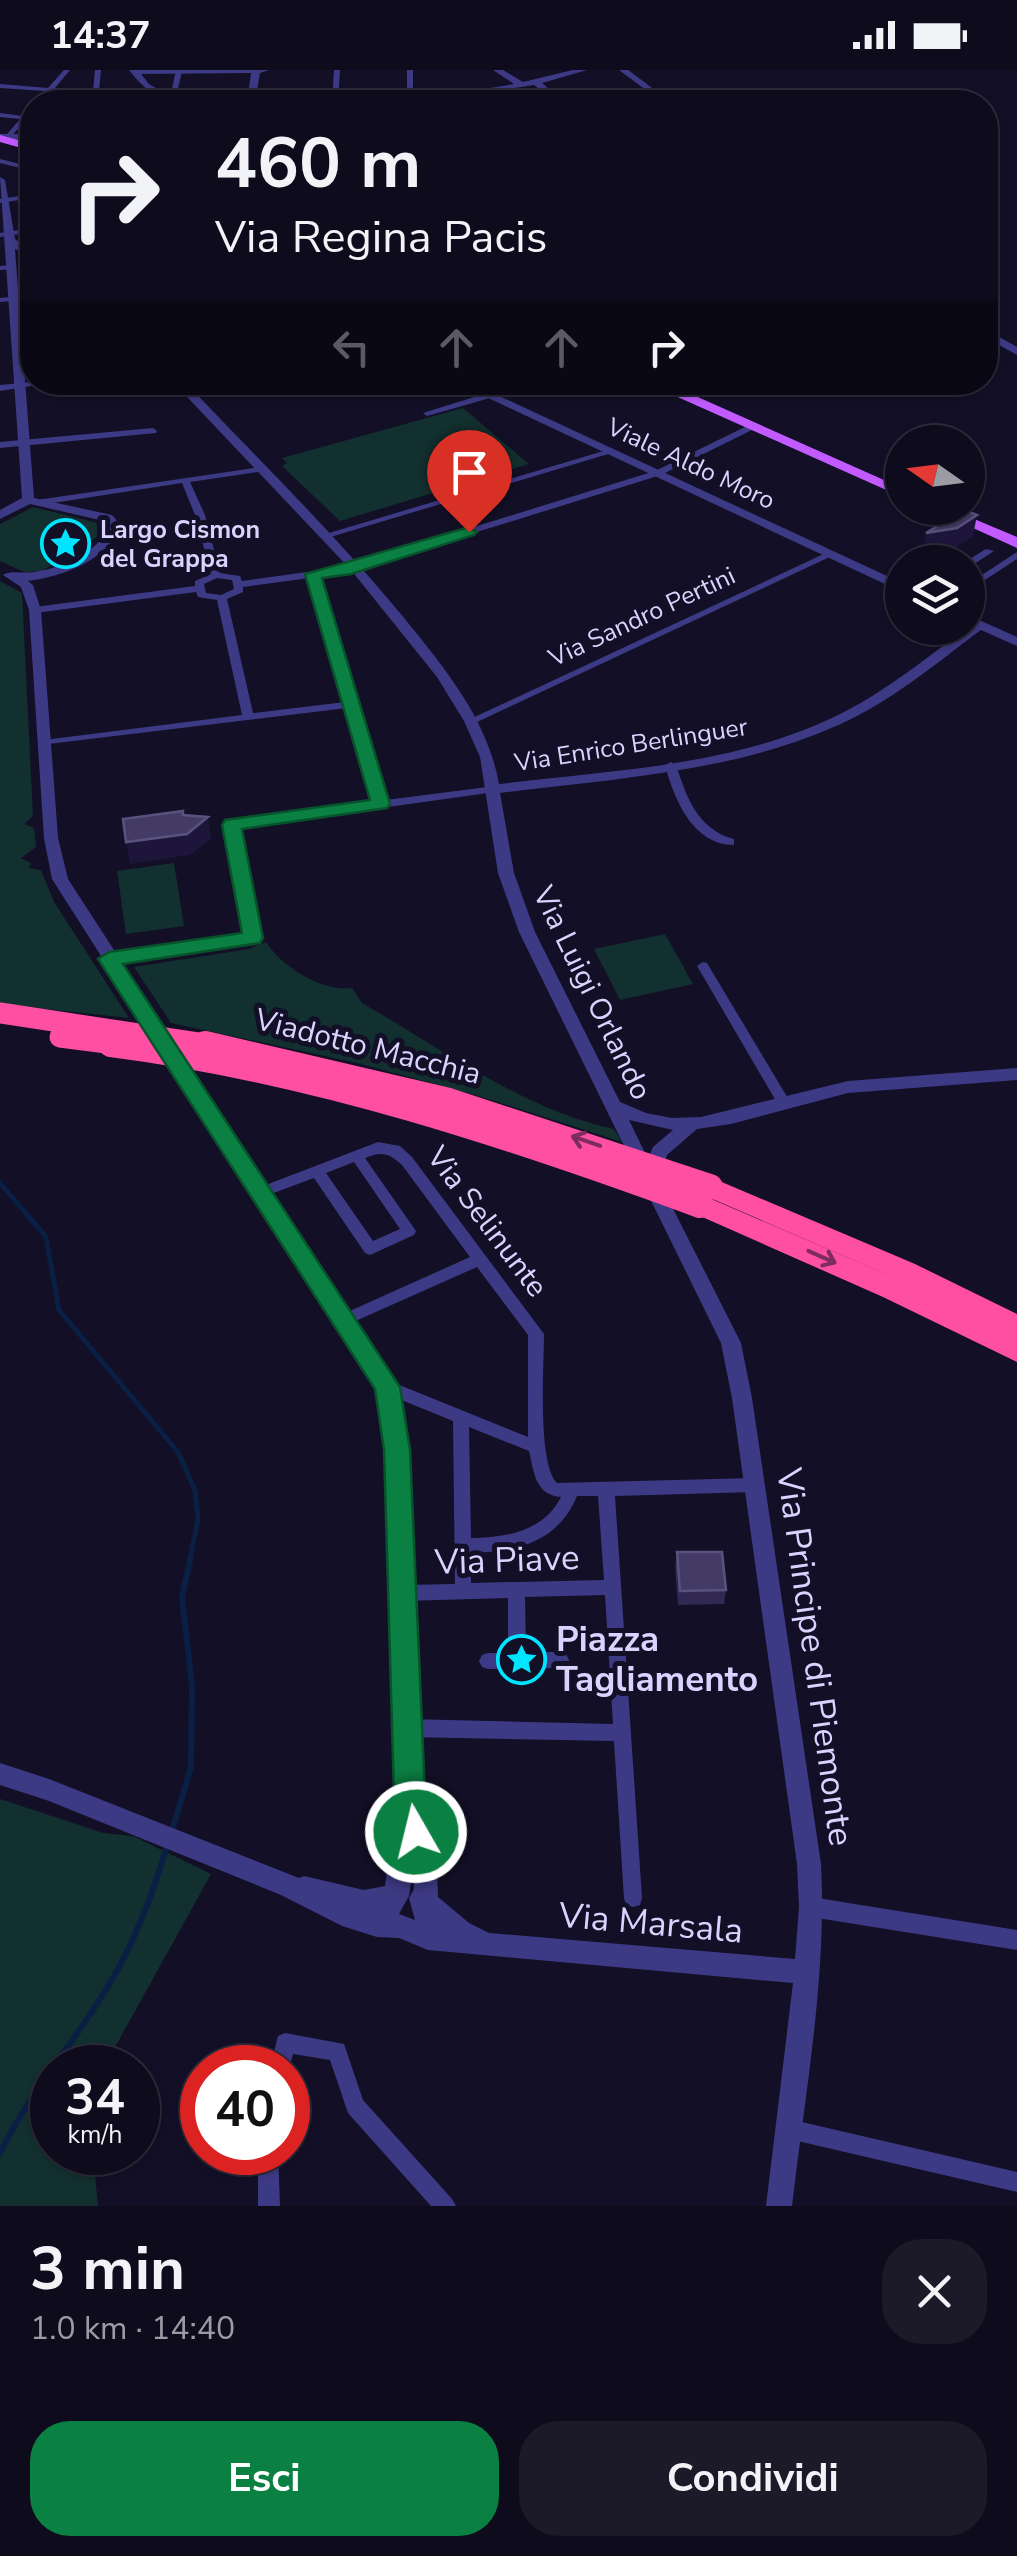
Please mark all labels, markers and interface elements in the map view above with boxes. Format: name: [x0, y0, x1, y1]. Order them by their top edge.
text: 14:37: [50, 10, 151, 61]
text: 460 m: [215, 116, 421, 212]
icon: right: [50, 130, 180, 260]
text: Via Regina Pacis: [215, 207, 547, 268]
icon: left: [324, 320, 379, 375]
icon: ahead: [429, 320, 484, 375]
icon: ahead: [534, 320, 589, 375]
icon: right: [639, 320, 694, 375]
street label: Viale Aldo Moro: [601, 410, 780, 518]
north arrow: [885, 425, 985, 525]
map controls: [885, 425, 985, 645]
pin: [427, 430, 512, 533]
icon: arrive: [442, 445, 497, 500]
place label: Largo Cismon del Grappa: [100, 513, 260, 576]
place icon: Largo Cismon del Grappa: [39, 518, 91, 570]
button: layers: [885, 545, 985, 645]
street label: Via Sandro Pertini: [542, 559, 741, 676]
street label: Via Enrico Berlinguer: [511, 710, 750, 780]
street label: Via Luigi Orlando: [522, 878, 661, 1107]
street label: Viadotto Macchia: [250, 999, 485, 1095]
one-way arrow: [570, 1131, 602, 1149]
street label: Via Selinunte: [416, 1137, 557, 1306]
one-way arrow: [806, 1248, 836, 1267]
street label: Via Principe di Piemonte: [765, 1464, 865, 1849]
street label: Via Piave: [433, 1534, 580, 1586]
place label: Piazza Tagliamento: [556, 1616, 758, 1703]
place icon: Piazza Tagliamento: [495, 1633, 547, 1685]
position arrow: [364, 1780, 468, 1884]
street label: Via Marsala: [556, 1891, 745, 1954]
speed limit sign: 40: [180, 2045, 310, 2175]
text: 34: [65, 2063, 125, 2132]
text: km/h: [67, 2118, 123, 2152]
text: 3 min: [30, 2228, 185, 2310]
button: close: [882, 2239, 987, 2344]
text: 1.0 km · 14:40: [30, 2307, 235, 2350]
button: Esci: [30, 2421, 499, 2536]
button: Condividi: [519, 2421, 987, 2536]

